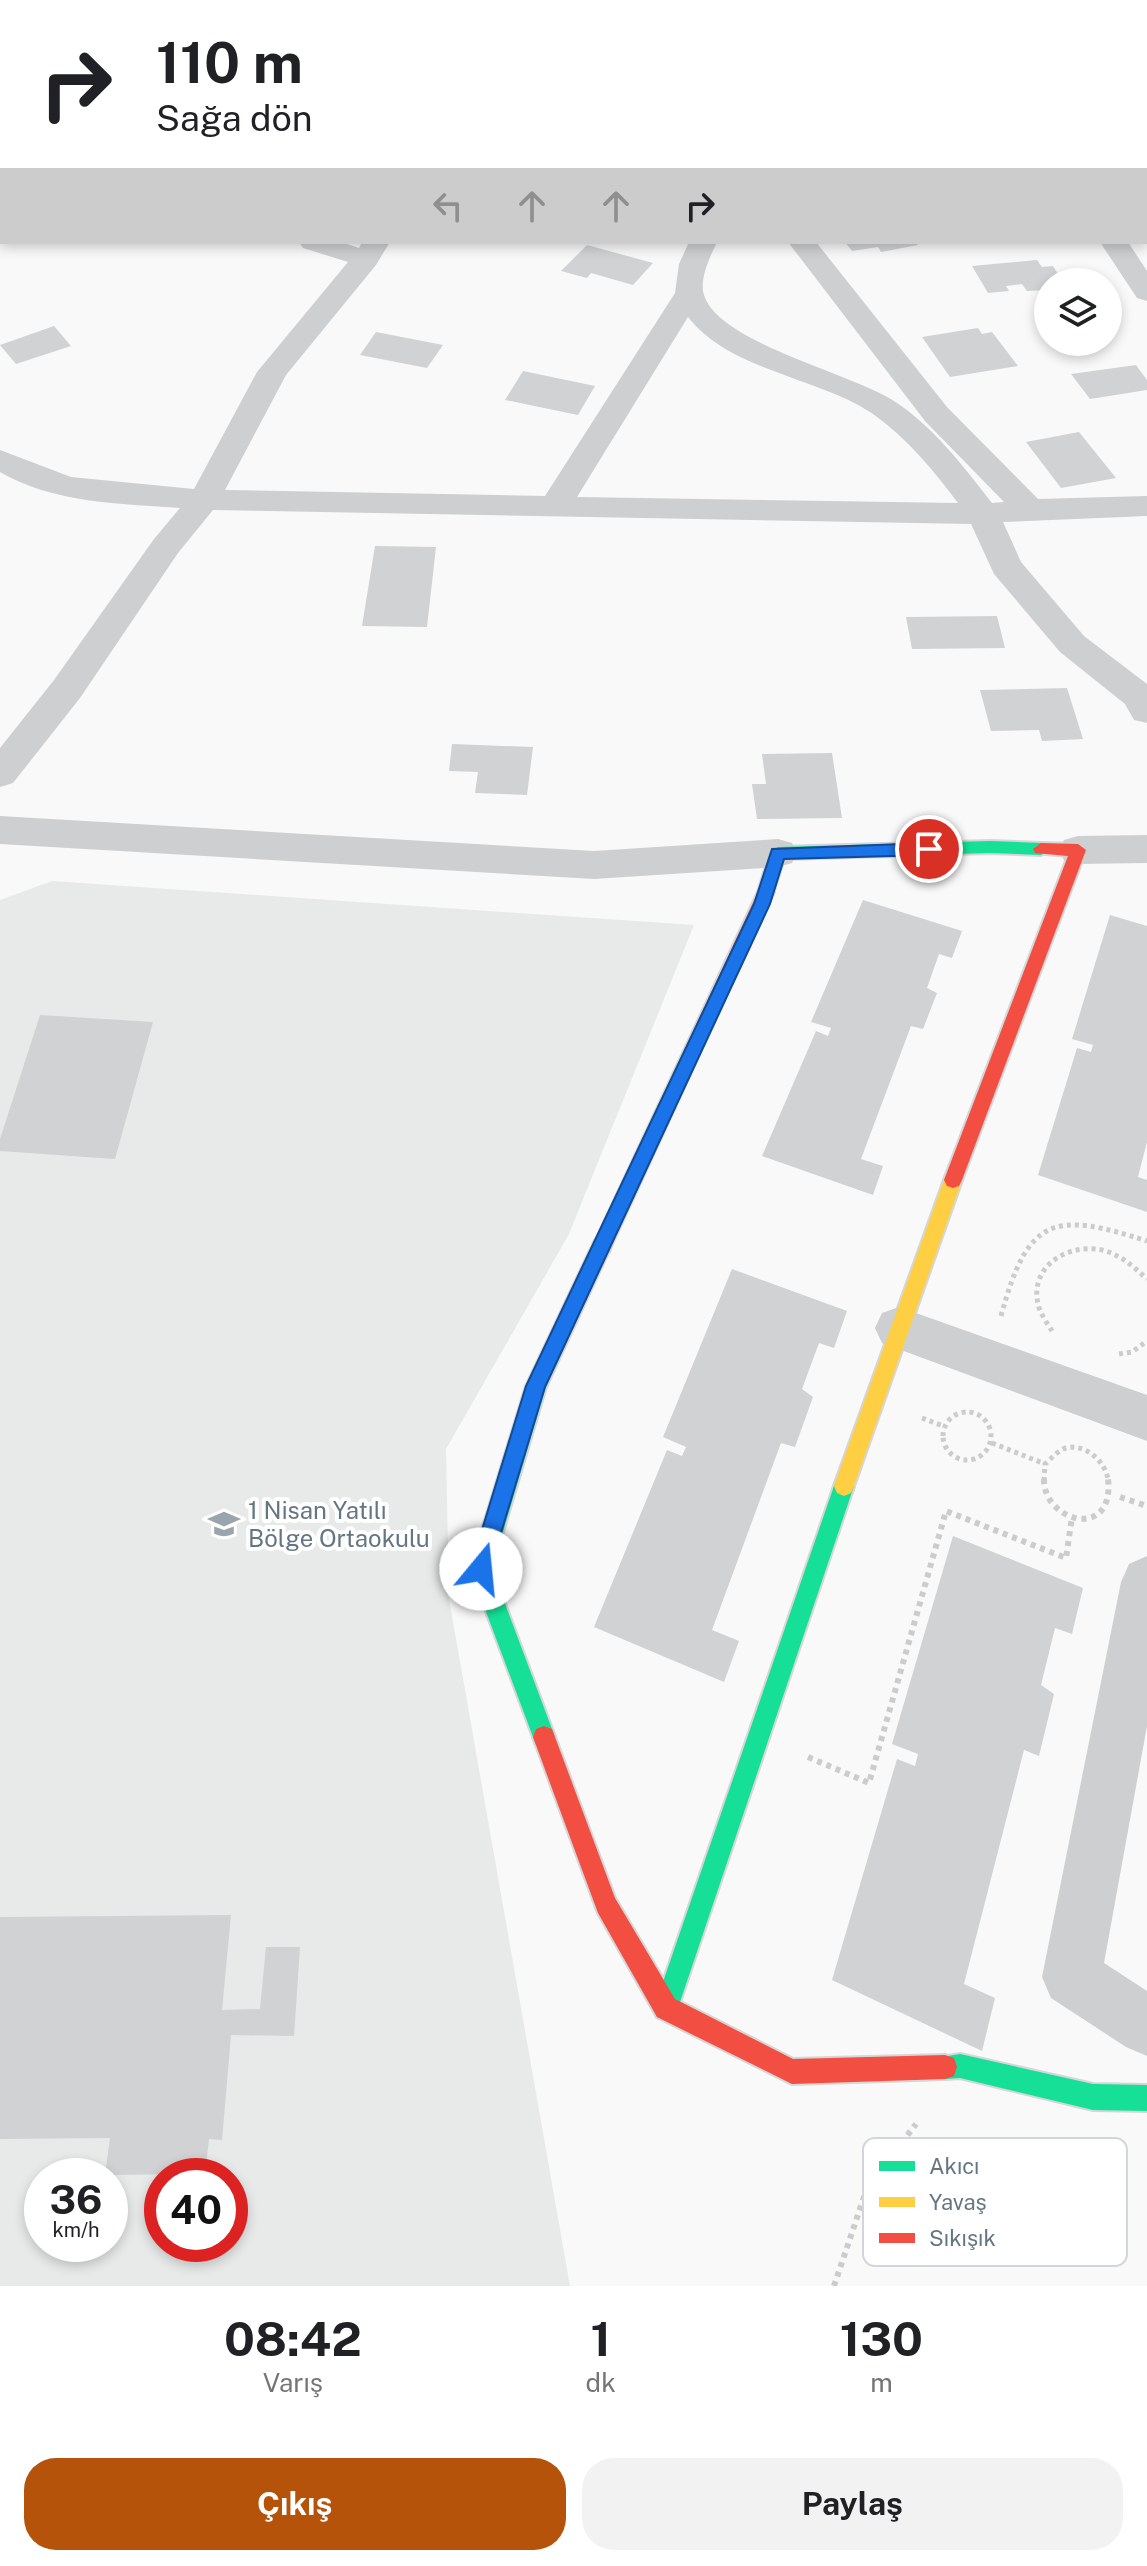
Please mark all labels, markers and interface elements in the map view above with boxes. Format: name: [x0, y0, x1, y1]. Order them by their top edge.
text: 110 m: [156, 30, 303, 96]
icon: right: [24, 32, 128, 136]
text: Sağa dön: [156, 97, 313, 139]
icon: left: [426, 184, 470, 228]
icon: ahead: [510, 184, 554, 228]
icon: ahead: [594, 184, 638, 228]
icon: right: [678, 184, 722, 228]
map controls: [1034, 268, 1122, 356]
button: layers: [1034, 268, 1122, 356]
pin: [895, 815, 963, 883]
icon: arrive: [907, 827, 951, 871]
place label: 1 Nisan Yatılı Bölge Ortaokulu: [248, 1496, 430, 1552]
school or university icon: 1 Nisan Yatılı Bölge Ortaokulu: [207, 1507, 241, 1541]
position arrow: [439, 1527, 523, 1611]
legend: [863, 2138, 1127, 2266]
text: Akıcı: [929, 2153, 979, 2179]
speed limit sign: 40: [144, 2158, 248, 2262]
text: 36: [50, 2176, 102, 2223]
text: Yavaş: [929, 2189, 987, 2215]
text: km/h: [52, 2218, 100, 2242]
text: Sıkışık: [929, 2225, 996, 2251]
text: 08:42: [224, 2310, 362, 2367]
text: 1: [590, 2310, 611, 2367]
text: 130: [840, 2310, 923, 2367]
text: Varış: [263, 2367, 323, 2398]
text: dk: [586, 2367, 616, 2398]
text: m: [870, 2367, 893, 2398]
button: Çıkış: [24, 2458, 566, 2550]
button: Paylaş: [582, 2458, 1123, 2550]

